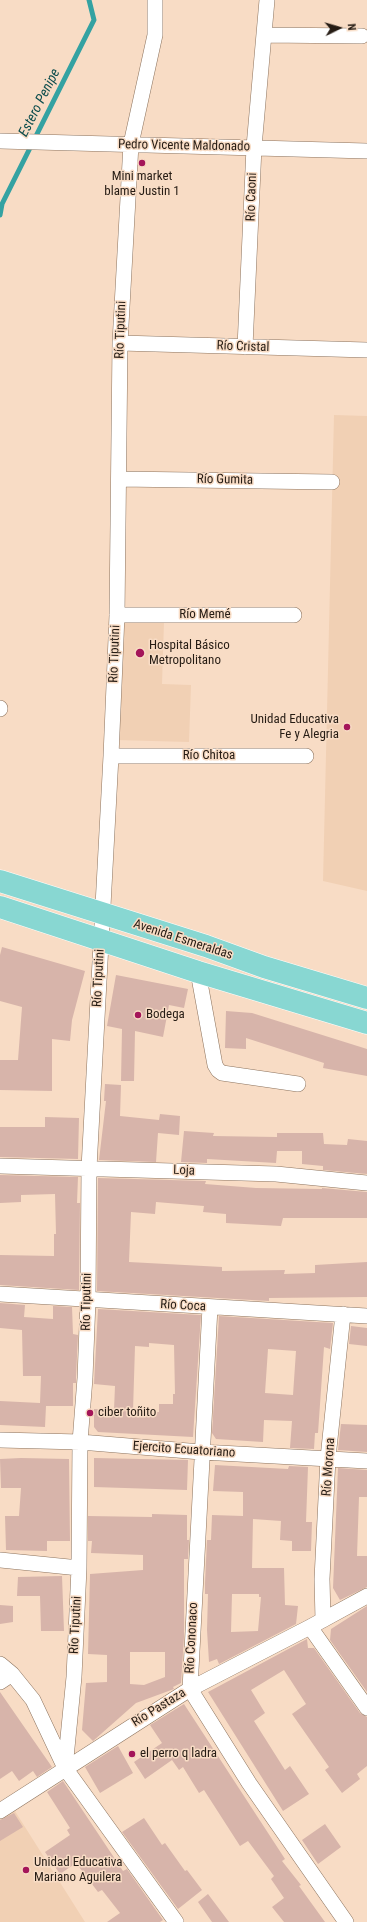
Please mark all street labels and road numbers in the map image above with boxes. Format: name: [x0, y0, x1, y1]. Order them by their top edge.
street label: Pedro Vicente Maldonado: [118, 137, 250, 155]
street label: Río Caoni: [243, 172, 261, 222]
street label: Río Tiputini: [112, 301, 130, 359]
street label: Río Cristal: [216, 338, 270, 356]
street label: Río Gumita: [197, 472, 253, 488]
street label: Río Memé: [179, 607, 231, 623]
street label: Río Tiputini: [106, 625, 124, 683]
street label: Río Chitoa: [183, 748, 235, 764]
street label: Avenida Esmeraldas: [131, 917, 235, 963]
street label: Río Tiputini: [90, 949, 108, 1007]
street label: Loja: [173, 1163, 195, 1179]
street label: Río Tiputini: [79, 1273, 95, 1331]
street label: Río Coca: [160, 1297, 206, 1315]
street label: Río Morona: [319, 1437, 339, 1497]
street label: Ejercito Ecuatoriano: [132, 1439, 236, 1461]
street label: Río Tiputini: [67, 1596, 85, 1654]
street label: Río Cononaco: [182, 1602, 202, 1674]
street label: Río Pastaza: [129, 1685, 189, 1731]

